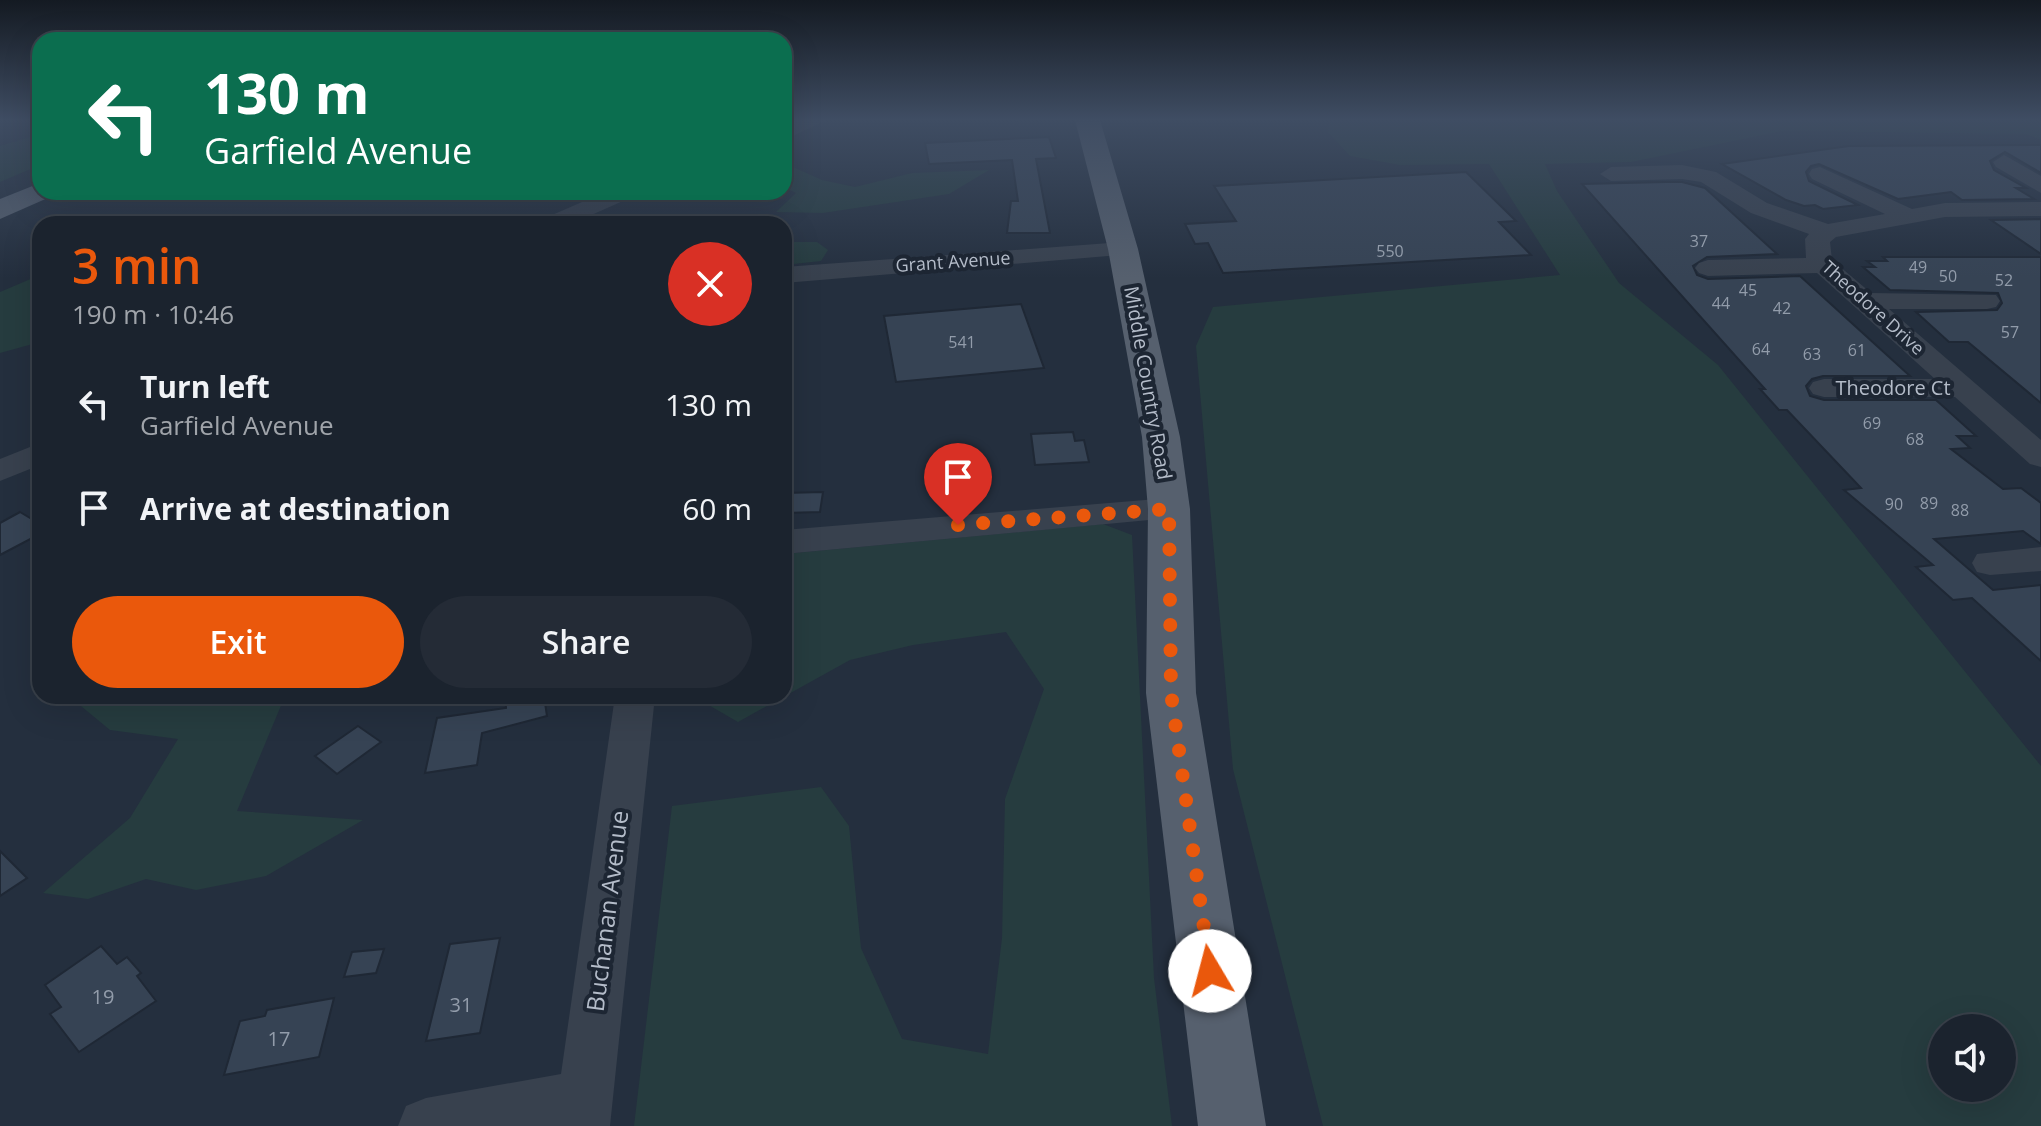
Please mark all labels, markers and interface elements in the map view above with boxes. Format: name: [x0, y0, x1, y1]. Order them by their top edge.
text: 130 m: [204, 54, 370, 130]
icon: left: [72, 64, 176, 168]
text: Garfield Avenue: [204, 126, 472, 175]
house number: 37: [1690, 230, 1708, 252]
text: 3 min: [72, 233, 202, 298]
house number: 550: [1376, 240, 1404, 262]
button: close: [668, 242, 752, 326]
street label: Grant Avenue: [895, 245, 1011, 277]
street label: Theodore Drive: [1817, 255, 1930, 360]
house number: 49: [1909, 256, 1927, 278]
house number: 50: [1939, 265, 1957, 287]
house number: 52: [1995, 269, 2013, 291]
house number: 45: [1739, 279, 1757, 301]
street label: Middle Country Road: [1118, 284, 1179, 482]
house number: 44: [1712, 292, 1730, 314]
text: 190 m · 10:46: [72, 296, 234, 332]
house number: 42: [1773, 297, 1791, 319]
house number: 57: [2001, 321, 2019, 343]
house number: 541: [948, 331, 976, 353]
house number: 64: [1752, 338, 1770, 360]
house number: 61: [1848, 339, 1866, 361]
house number: 63: [1803, 343, 1821, 365]
text: Turn left: [140, 366, 270, 407]
street label: Theodore Ct: [1835, 374, 1951, 401]
icon: left: [72, 382, 116, 426]
text: 130 m: [665, 384, 752, 425]
text: Garfield Avenue: [140, 407, 334, 443]
house number: 69: [1863, 412, 1881, 434]
house number: 68: [1906, 428, 1924, 450]
pin: [924, 443, 992, 525]
icon: arrive: [936, 455, 980, 499]
icon: arrive: [72, 486, 116, 530]
text: Arrive at destination: [140, 488, 451, 529]
text: 60 m: [682, 488, 752, 529]
house number: 89: [1920, 492, 1938, 514]
house number: 90: [1885, 493, 1903, 515]
house number: 88: [1951, 499, 1969, 521]
button: Exit: [72, 596, 404, 688]
button: Share: [420, 596, 752, 688]
street label: Buchanan Avenue: [578, 808, 635, 1013]
position arrow: [1168, 929, 1252, 1013]
house number: 19: [92, 983, 114, 1010]
house number: 31: [450, 991, 472, 1018]
map controls: [1928, 1014, 2016, 1102]
button: sound: [1928, 1014, 2016, 1102]
house number: 17: [268, 1025, 290, 1052]

